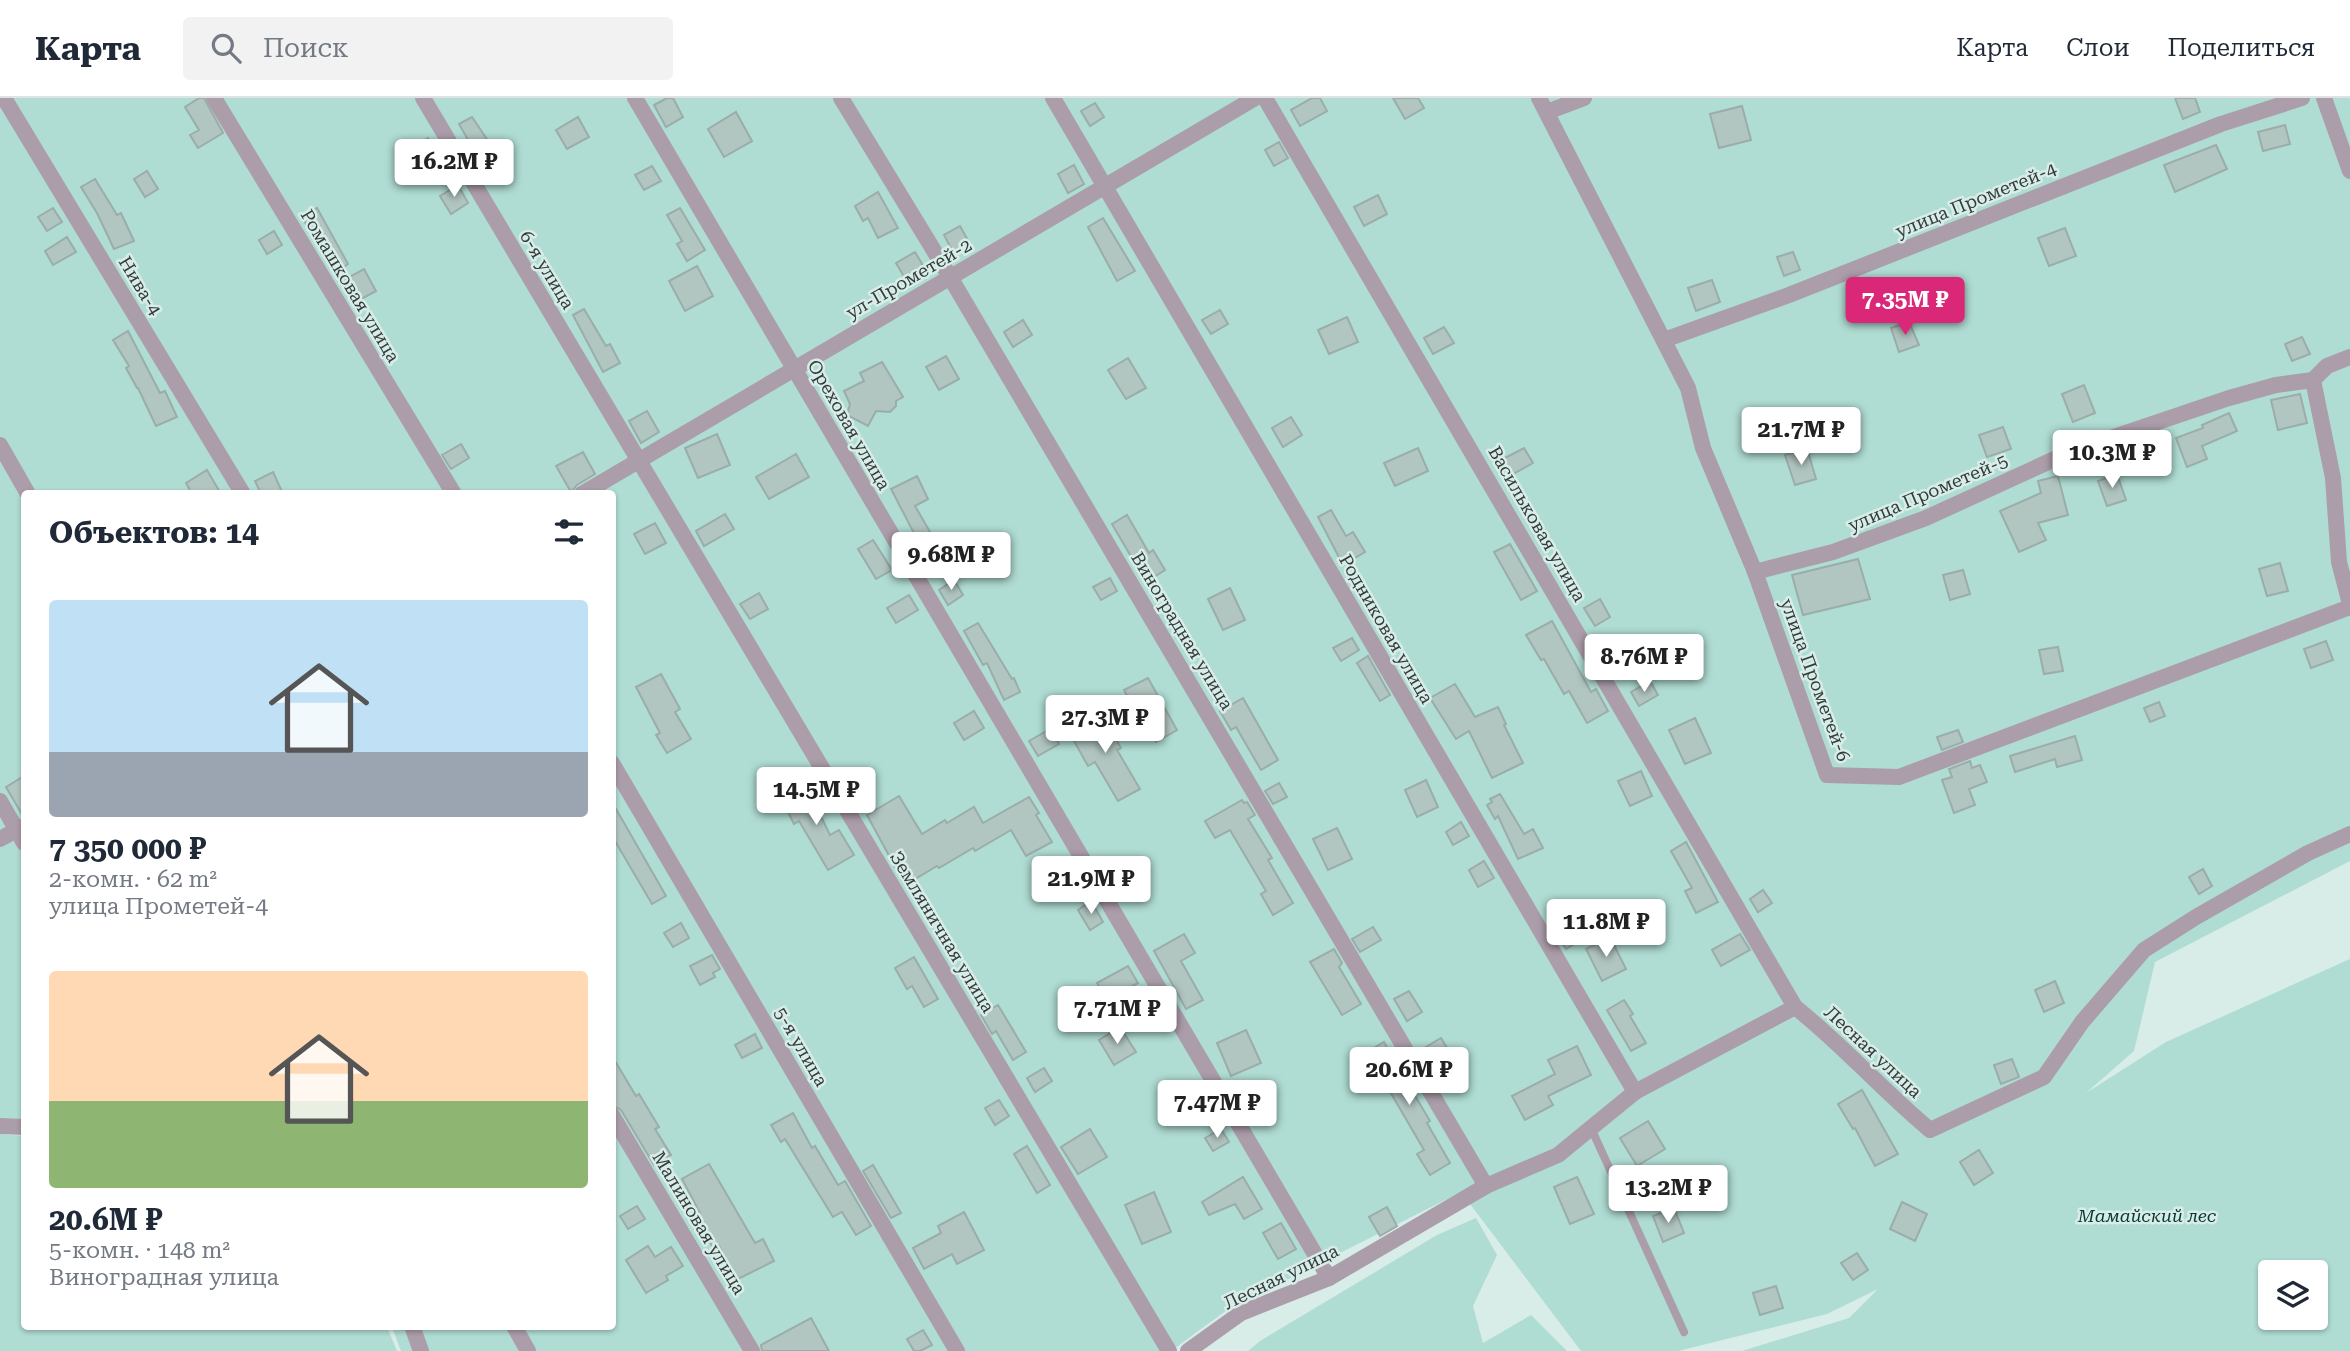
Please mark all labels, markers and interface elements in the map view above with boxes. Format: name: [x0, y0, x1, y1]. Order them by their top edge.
search box: [183, 17, 673, 80]
text: Карта: [35, 29, 141, 68]
icon: search: [207, 29, 245, 67]
text: Поиск: [263, 33, 349, 63]
text: Карта: [1956, 34, 2028, 62]
text: Слои: [2066, 34, 2129, 62]
text: Поделиться: [2167, 34, 2315, 62]
pin: 16.2M ₽: [389, 140, 519, 199]
text: 16.2M ₽: [411, 148, 497, 175]
street label: улица Прометей-4: [1892, 158, 2059, 241]
street label: Ромашковая улица: [296, 206, 405, 366]
street label: 6-я улица: [516, 227, 579, 313]
street label: ул-Прометей-2: [842, 234, 975, 323]
street label: Нива-4: [115, 252, 166, 319]
pin: 7.35M ₽: [1840, 278, 1970, 337]
text: 7.35M ₽: [1862, 286, 1948, 313]
street label: Ореховая улица: [804, 356, 895, 494]
pin: 21.7M ₽: [1736, 408, 1866, 467]
text: 21.7M ₽: [1758, 416, 1844, 443]
pin: 10.3M ₽: [2047, 430, 2177, 490]
text: 10.3M ₽: [2069, 439, 2155, 466]
street label: Васильковая улица: [1484, 442, 1591, 606]
street label: улица Прометей-5: [1845, 449, 2011, 536]
icon: filters: [550, 513, 588, 551]
text: Объектов: 14: [49, 515, 259, 550]
pin: 9.68M ₽: [886, 532, 1016, 592]
text: 9.68M ₽: [908, 541, 994, 568]
street label: Виноградная улица: [1127, 548, 1238, 714]
street label: Родниковая улица: [1335, 550, 1438, 707]
street label: улица Прометей-6: [1776, 596, 1855, 764]
pin: 8.76M ₽: [1579, 634, 1709, 694]
text: 8.76M ₽: [1601, 643, 1687, 670]
icon: home: [256, 645, 382, 771]
pin: 27.3M ₽: [1040, 696, 1170, 755]
text: 27.3M ₽: [1062, 704, 1148, 731]
pin: 14.5M ₽: [751, 768, 881, 827]
text: 14.5M ₽: [773, 776, 859, 803]
text: 7 350 000 ₽: [49, 831, 206, 866]
street label: Земляничная улица: [886, 847, 999, 1016]
pin: 21.9M ₽: [1026, 856, 1156, 916]
text: 21.9M ₽: [1048, 865, 1134, 892]
text: 2-комн. · 62 m²: [49, 866, 217, 893]
text: улица Прометей-4: [49, 893, 268, 920]
pin: 11.8M ₽: [1541, 900, 1671, 959]
text: 11.8M ₽: [1563, 908, 1649, 935]
pin: 7.71M ₽: [1052, 986, 1182, 1046]
text: 7.71M ₽: [1074, 995, 1160, 1022]
street label: Лесная улица: [1820, 1001, 1927, 1102]
street label: 5-я улица: [770, 1004, 833, 1090]
icon: home: [256, 1016, 382, 1142]
pin: 20.6M ₽: [1344, 1048, 1474, 1107]
text: 20.6M ₽: [1366, 1056, 1452, 1083]
pin: 7.47M ₽: [1152, 1080, 1282, 1140]
text: 7.47M ₽: [1174, 1089, 1260, 1116]
street label: Малиновая улица: [648, 1147, 751, 1298]
pin: 13.2M ₽: [1603, 1166, 1733, 1225]
text: 13.2M ₽: [1625, 1174, 1711, 1201]
text: 20.6M ₽: [49, 1202, 162, 1237]
park label: Мамайский лес: [2077, 1205, 2217, 1226]
text: 5-комн. · 148 m²: [49, 1237, 230, 1264]
street label: Лесная улица: [1220, 1240, 1342, 1313]
map controls: [2258, 1260, 2328, 1330]
button: layers: [2258, 1260, 2328, 1330]
text: Виноградная улица: [49, 1264, 279, 1291]

